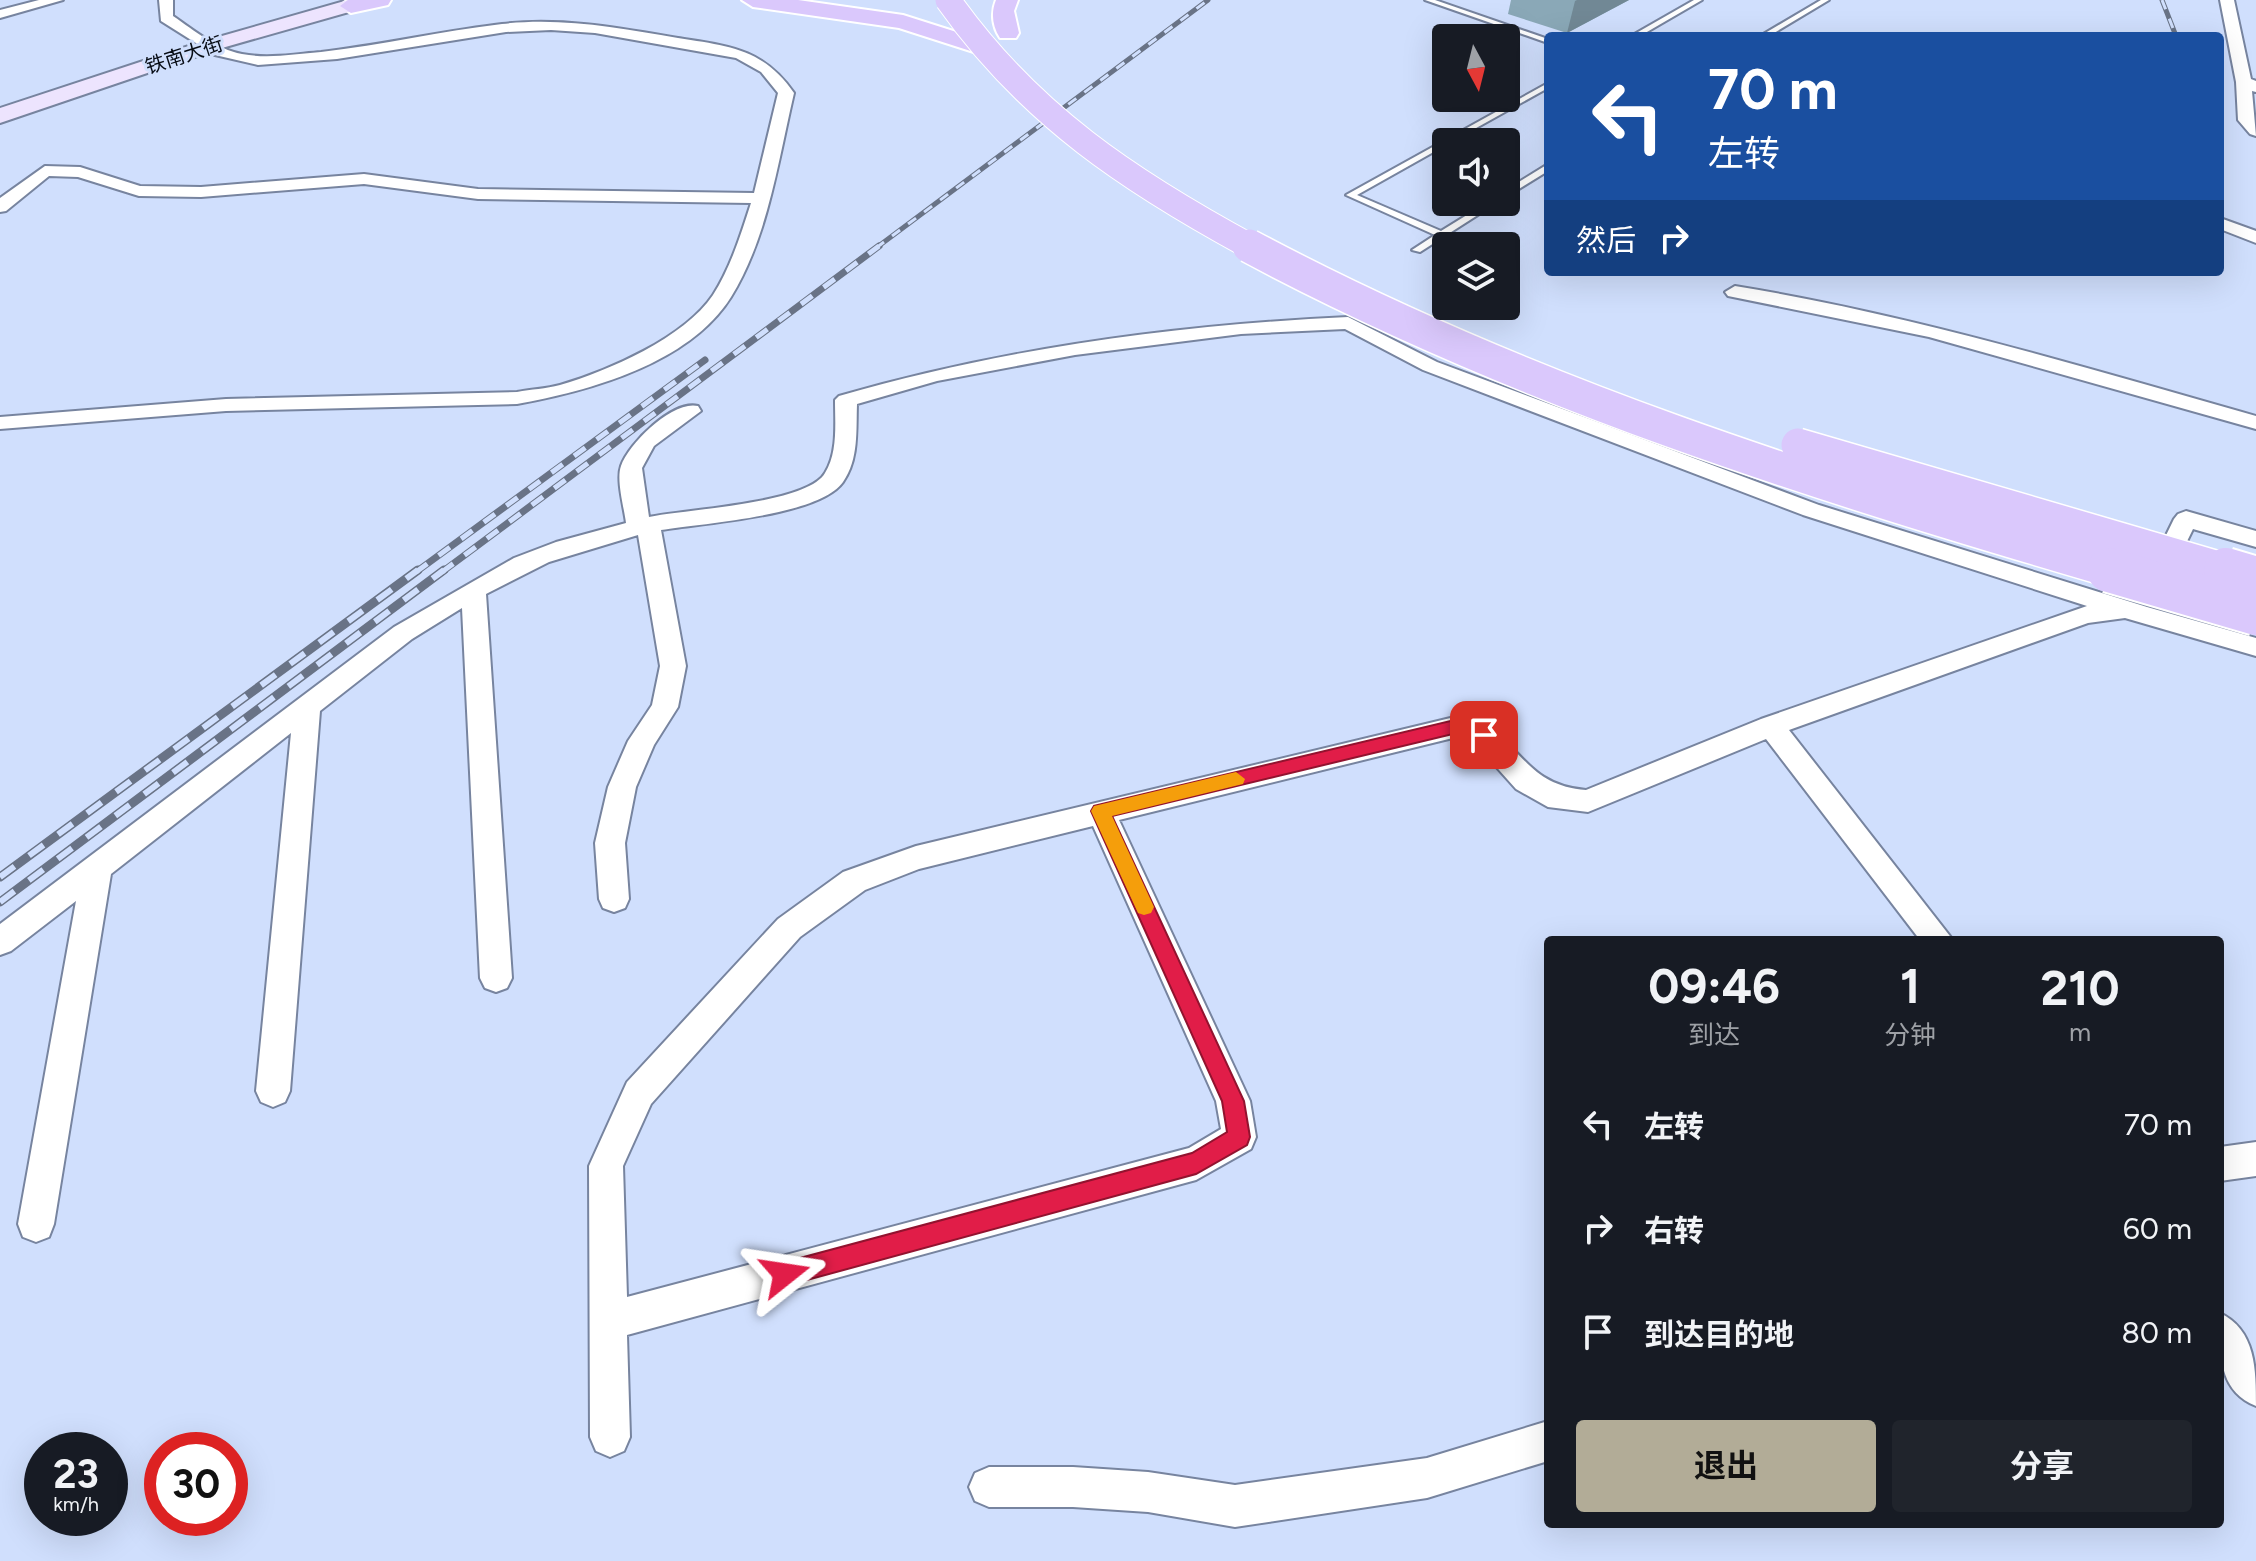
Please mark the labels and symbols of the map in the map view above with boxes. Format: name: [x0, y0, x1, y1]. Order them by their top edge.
north arrow: [1432, 24, 1520, 112]
street label: 铁南大街: [142, 31, 226, 79]
pin: [1450, 701, 1518, 769]
position arrow: [743, 1232, 827, 1316]
speed limit sign: 30: [144, 1432, 248, 1536]

